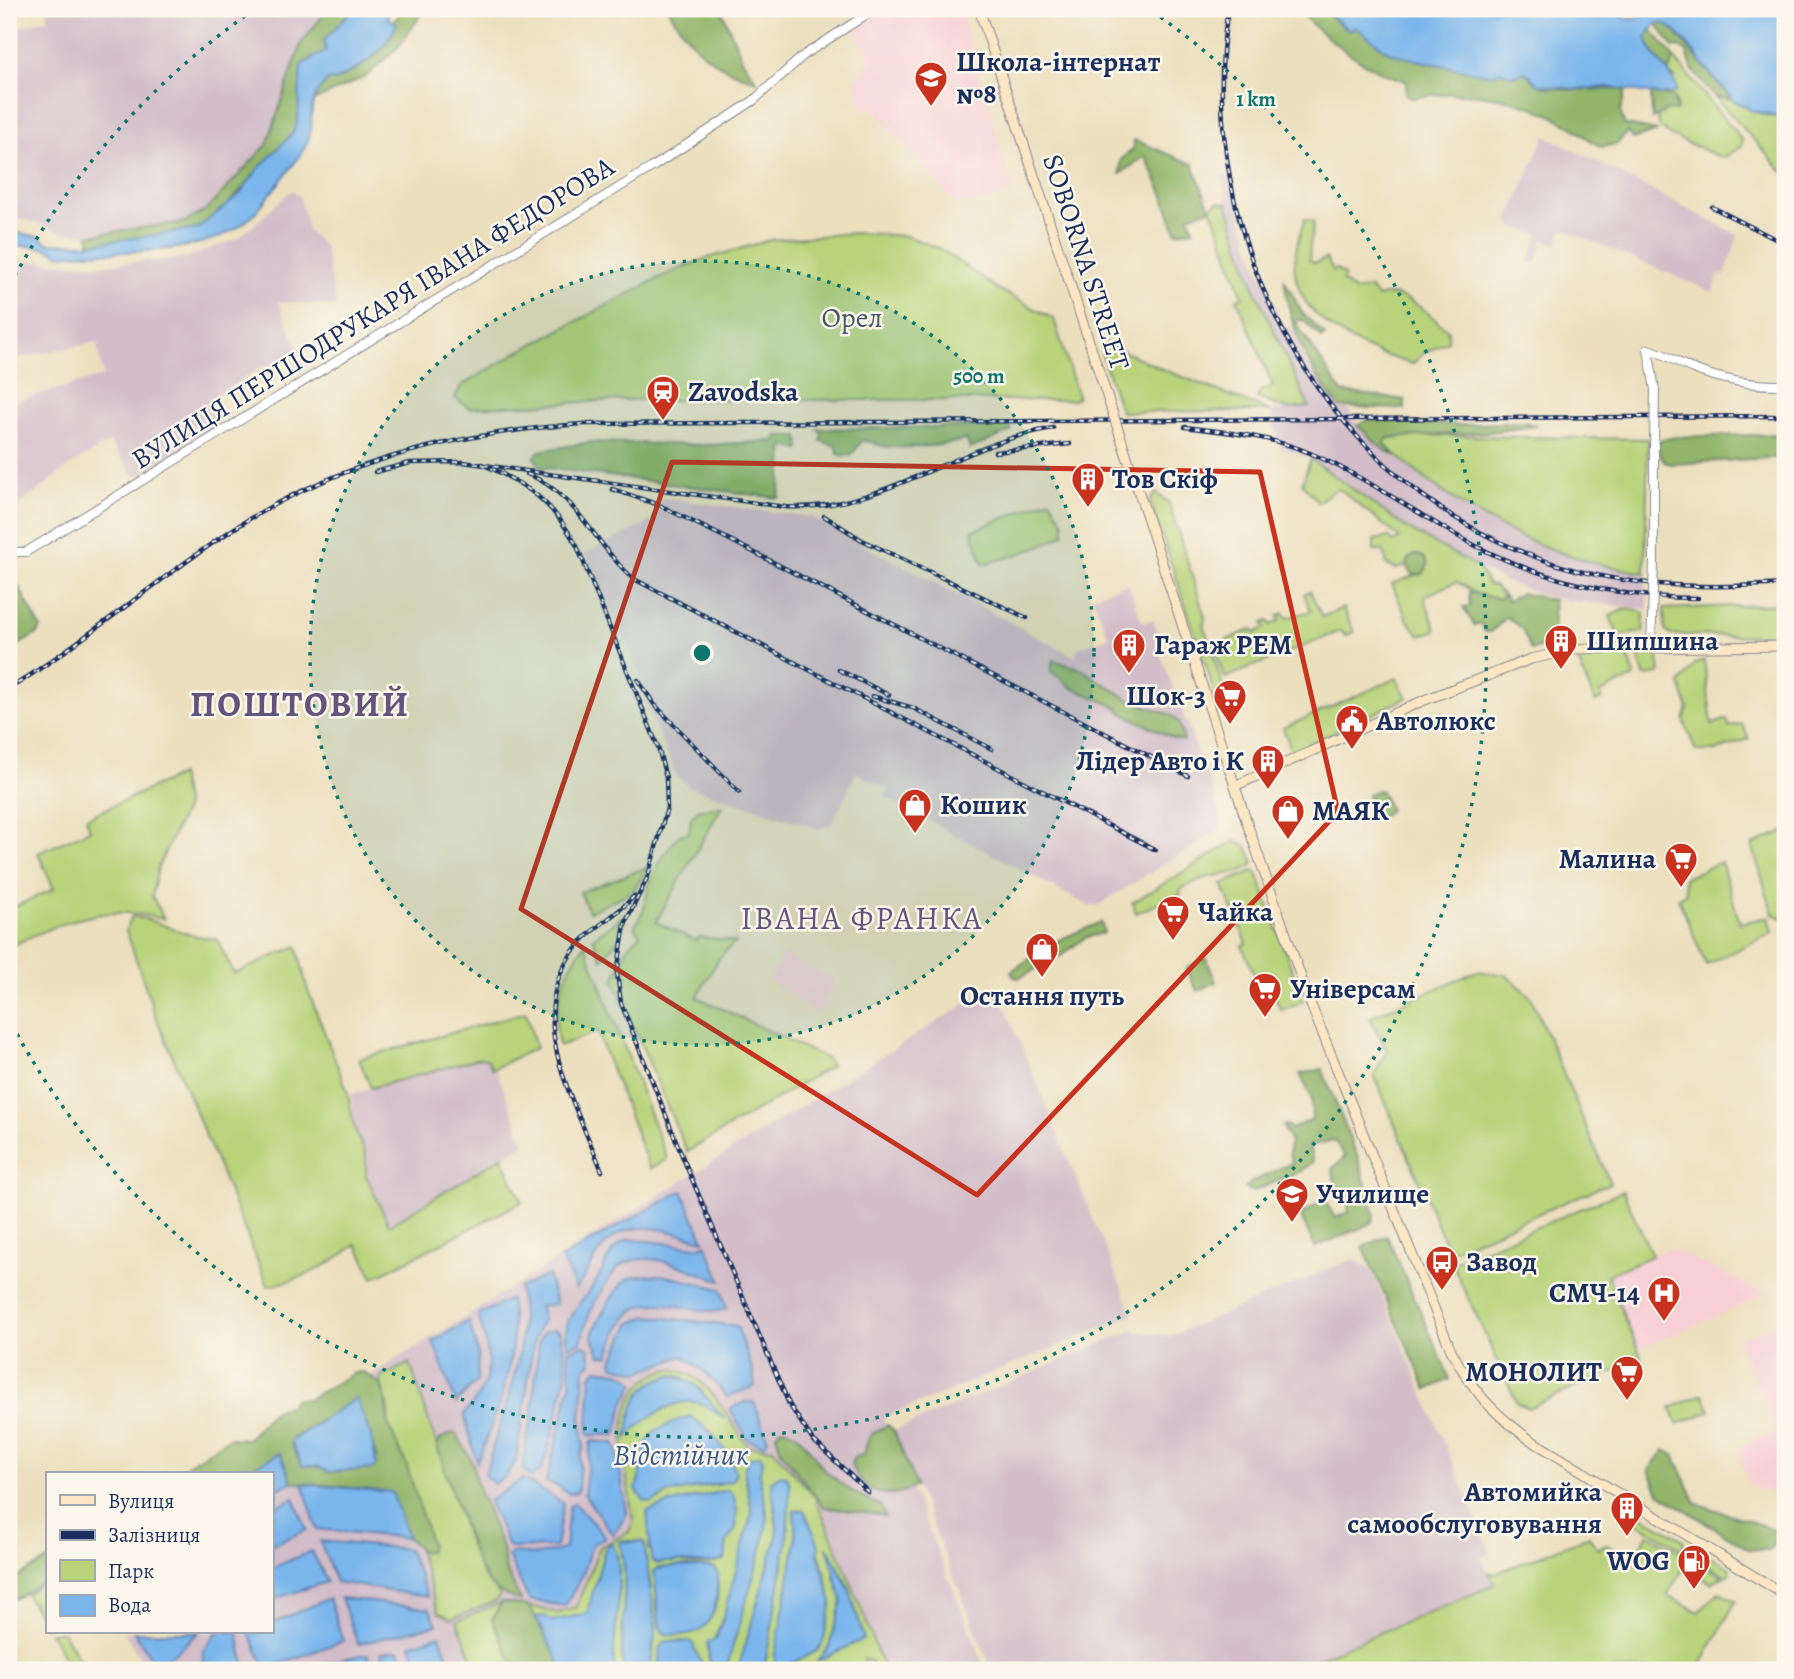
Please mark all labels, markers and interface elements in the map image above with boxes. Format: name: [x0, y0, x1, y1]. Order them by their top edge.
place label: Школа-інтернат №8: [956, 43, 1161, 113]
school or university icon: Школа-інтернат №8: [912, 59, 950, 108]
text: 1 km: [1236, 85, 1276, 113]
street label: ВУЛИЦЯ ПЕРШОДРУКАРЯ ІВАНА ФЕДОРОВА: [124, 147, 622, 478]
street label: SOBORNA STREET: [1033, 149, 1139, 375]
park label: Орел: [822, 299, 882, 337]
text: 500 m: [953, 362, 1005, 390]
station icon: Zavodska: [644, 373, 682, 422]
place label: Zavodska: [688, 373, 799, 411]
building icon: Тов Скіф: [1069, 460, 1107, 509]
place label: Тов Скіф: [1112, 460, 1218, 498]
building icon: Шипшина: [1542, 622, 1580, 671]
place label: Шипшина: [1586, 622, 1719, 660]
building icon: Гараж РЕМ: [1110, 626, 1148, 675]
place label: Гараж РЕМ: [1154, 626, 1292, 664]
centre of rings: [690, 641, 714, 665]
place label: Шок-3: [1126, 677, 1206, 715]
supermarket icon: Шок-3: [1211, 677, 1249, 726]
district label: ПОШТОВИЙ: [190, 680, 410, 728]
public building icon: Автолюкс: [1333, 702, 1371, 751]
place label: Автолюкс: [1375, 702, 1496, 740]
place label: Лідер Авто і К: [1076, 742, 1244, 780]
building icon: Лідер Авто і К: [1249, 742, 1287, 791]
shop icon: Кошик: [896, 786, 934, 835]
place label: Кошик: [940, 786, 1027, 824]
shop icon: МАЯК: [1269, 792, 1307, 841]
place label: МАЯК: [1312, 792, 1390, 830]
place label: Малина: [1559, 840, 1657, 878]
supermarket icon: Малина: [1662, 840, 1700, 889]
supermarket icon: Чайка: [1154, 893, 1192, 942]
place label: Чайка: [1198, 893, 1274, 931]
district label: ІВАНА ФРАНКА: [741, 896, 983, 940]
shop icon: Остання путь: [1023, 930, 1061, 979]
supermarket icon: Універсам: [1246, 970, 1284, 1019]
place label: Універсам: [1290, 970, 1416, 1008]
place label: Остання путь: [960, 977, 1124, 1015]
school or university icon: Училище: [1273, 1175, 1311, 1224]
place label: Училище: [1316, 1175, 1429, 1213]
bus stop icon: Завод: [1423, 1243, 1461, 1292]
place label: Завод: [1466, 1243, 1537, 1281]
place label: СМЧ-14: [1549, 1274, 1640, 1312]
hospital icon: СМЧ-14: [1645, 1274, 1683, 1323]
place label: МОНОЛИТ: [1465, 1353, 1602, 1391]
supermarket icon: МОНОЛИТ: [1608, 1353, 1646, 1402]
water label: Відстійник: [613, 1435, 749, 1475]
legend: [46, 1472, 273, 1634]
place label: Автомийка самообслуговування: [1347, 1473, 1603, 1543]
text: Вулиця: [108, 1487, 174, 1515]
building icon: Автомийка самообслуговування: [1608, 1489, 1646, 1538]
text: Залізниця: [108, 1521, 200, 1549]
place label: WOG: [1606, 1542, 1670, 1580]
fuel station icon: WOG: [1675, 1542, 1713, 1591]
text: Парк: [108, 1557, 154, 1585]
text: Вода: [108, 1591, 151, 1619]

